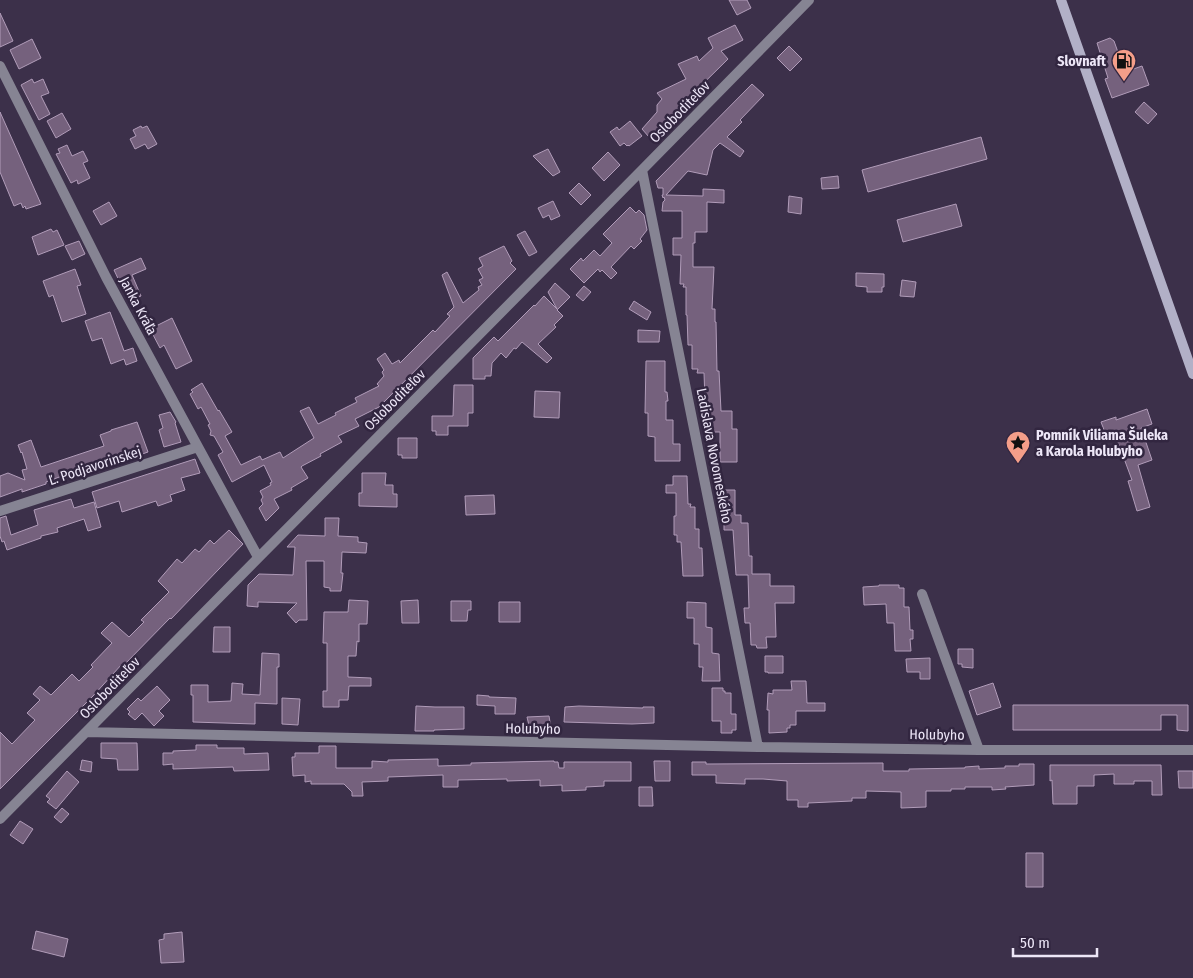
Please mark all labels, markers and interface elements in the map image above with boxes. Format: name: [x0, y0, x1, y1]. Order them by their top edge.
fuel station icon: Slovnaft: [1111, 48, 1137, 82]
place label: Slovnaft: [1057, 53, 1107, 70]
street label: Osloboditeľov: [646, 77, 714, 147]
street label: Janka Kráľa: [116, 274, 160, 338]
street label: Osloboditeľov: [361, 365, 430, 434]
street label: Ladislava Novomeského: [693, 387, 735, 525]
place label: Pomník Viliama Šuleka a Karola Holubyho: [1036, 426, 1168, 460]
place icon: Pomník Viliama Šuleka a Karola Holubyho: [1005, 430, 1031, 464]
street label: Ľ. Podjavorinskej: [46, 443, 144, 489]
street label: Osloboditeľov: [76, 653, 144, 723]
street label: Holubyho: [505, 720, 561, 738]
street label: Holubyho: [909, 726, 965, 744]
scale bar: [1013, 926, 1097, 958]
text: 50 m: [1020, 934, 1050, 952]

